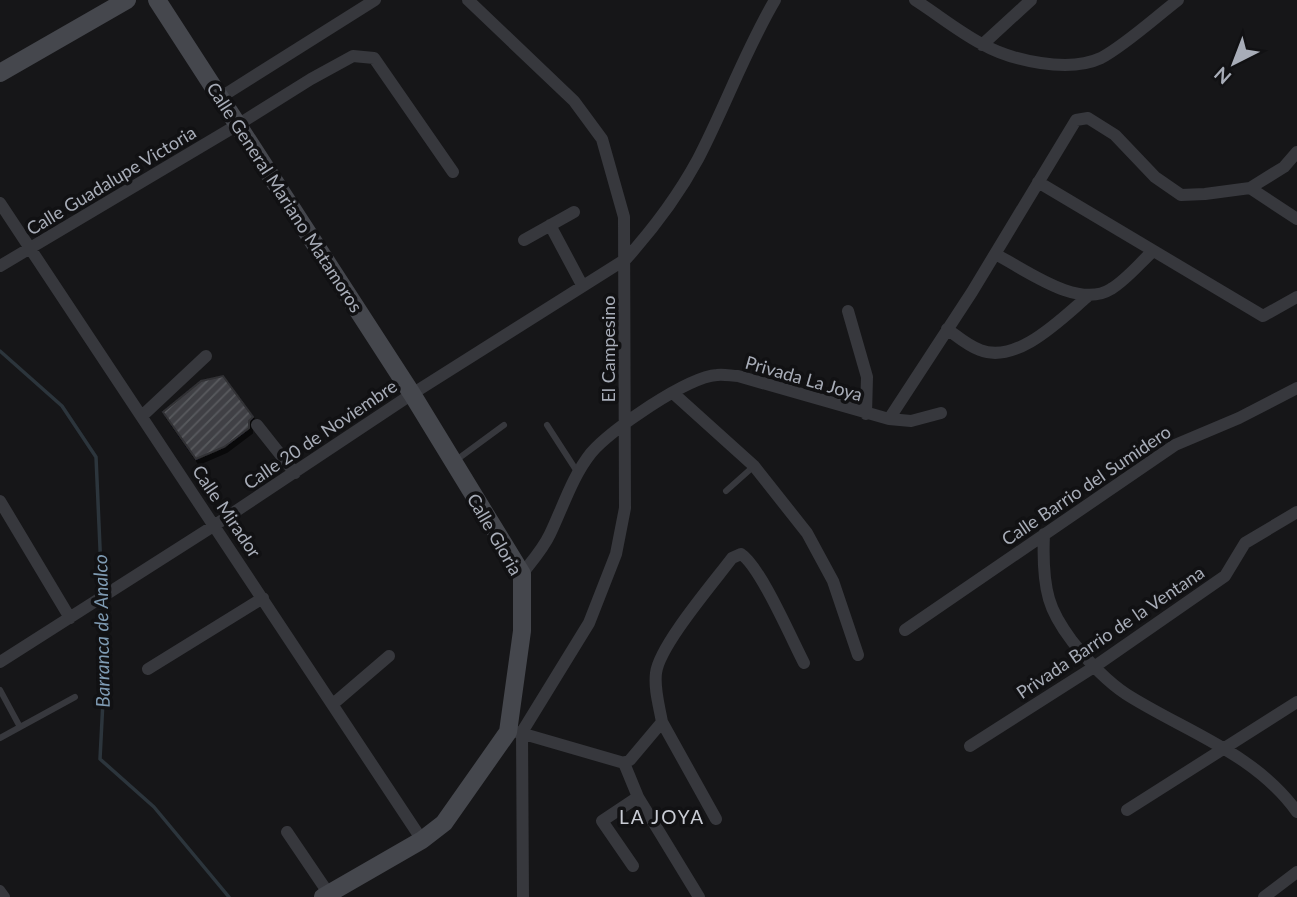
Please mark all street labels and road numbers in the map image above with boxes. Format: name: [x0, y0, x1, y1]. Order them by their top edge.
street label: Calle General Mariano Matamoros: [202, 78, 368, 316]
street label: Calle Guadalupe Victoria: [22, 121, 200, 239]
street label: El Campesino: [597, 296, 619, 402]
street label: Privada La Joya: [743, 351, 865, 405]
street label: Calle 20 de Noviembre: [239, 374, 401, 494]
street label: Calle Barrio del Sumidero: [997, 420, 1175, 550]
street label: Calle Mirador: [188, 461, 266, 562]
street label: Calle Gloria: [463, 489, 527, 579]
street label: Privada Barrio de la Ventana: [1012, 561, 1208, 703]

